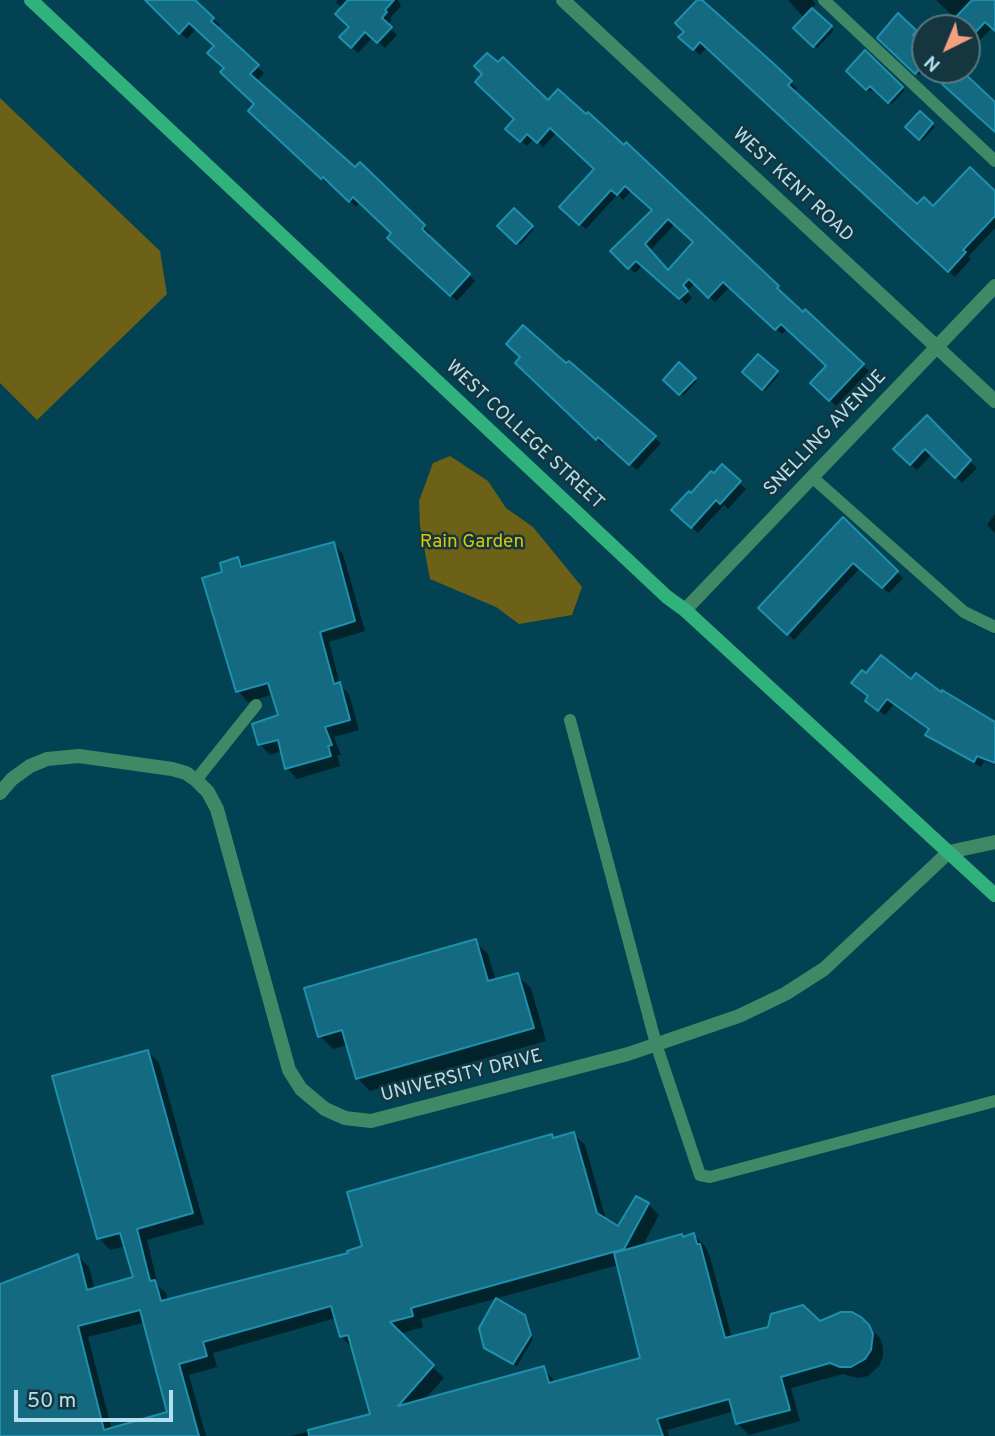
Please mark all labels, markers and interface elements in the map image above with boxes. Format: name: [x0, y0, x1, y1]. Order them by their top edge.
north arrow: [911, 14, 981, 84]
text: N: [920, 49, 946, 76]
street label: WEST KENT ROAD: [727, 124, 857, 248]
street label: WEST COLLEGE STREET: [440, 357, 608, 515]
street label: SNELLING AVENUE: [760, 366, 892, 502]
park label: Rain Garden: [420, 532, 524, 554]
street label: UNIVERSITY DRIVE: [379, 1046, 545, 1108]
scale bar: [18, 1376, 177, 1420]
text: 50 m: [27, 1388, 76, 1415]

